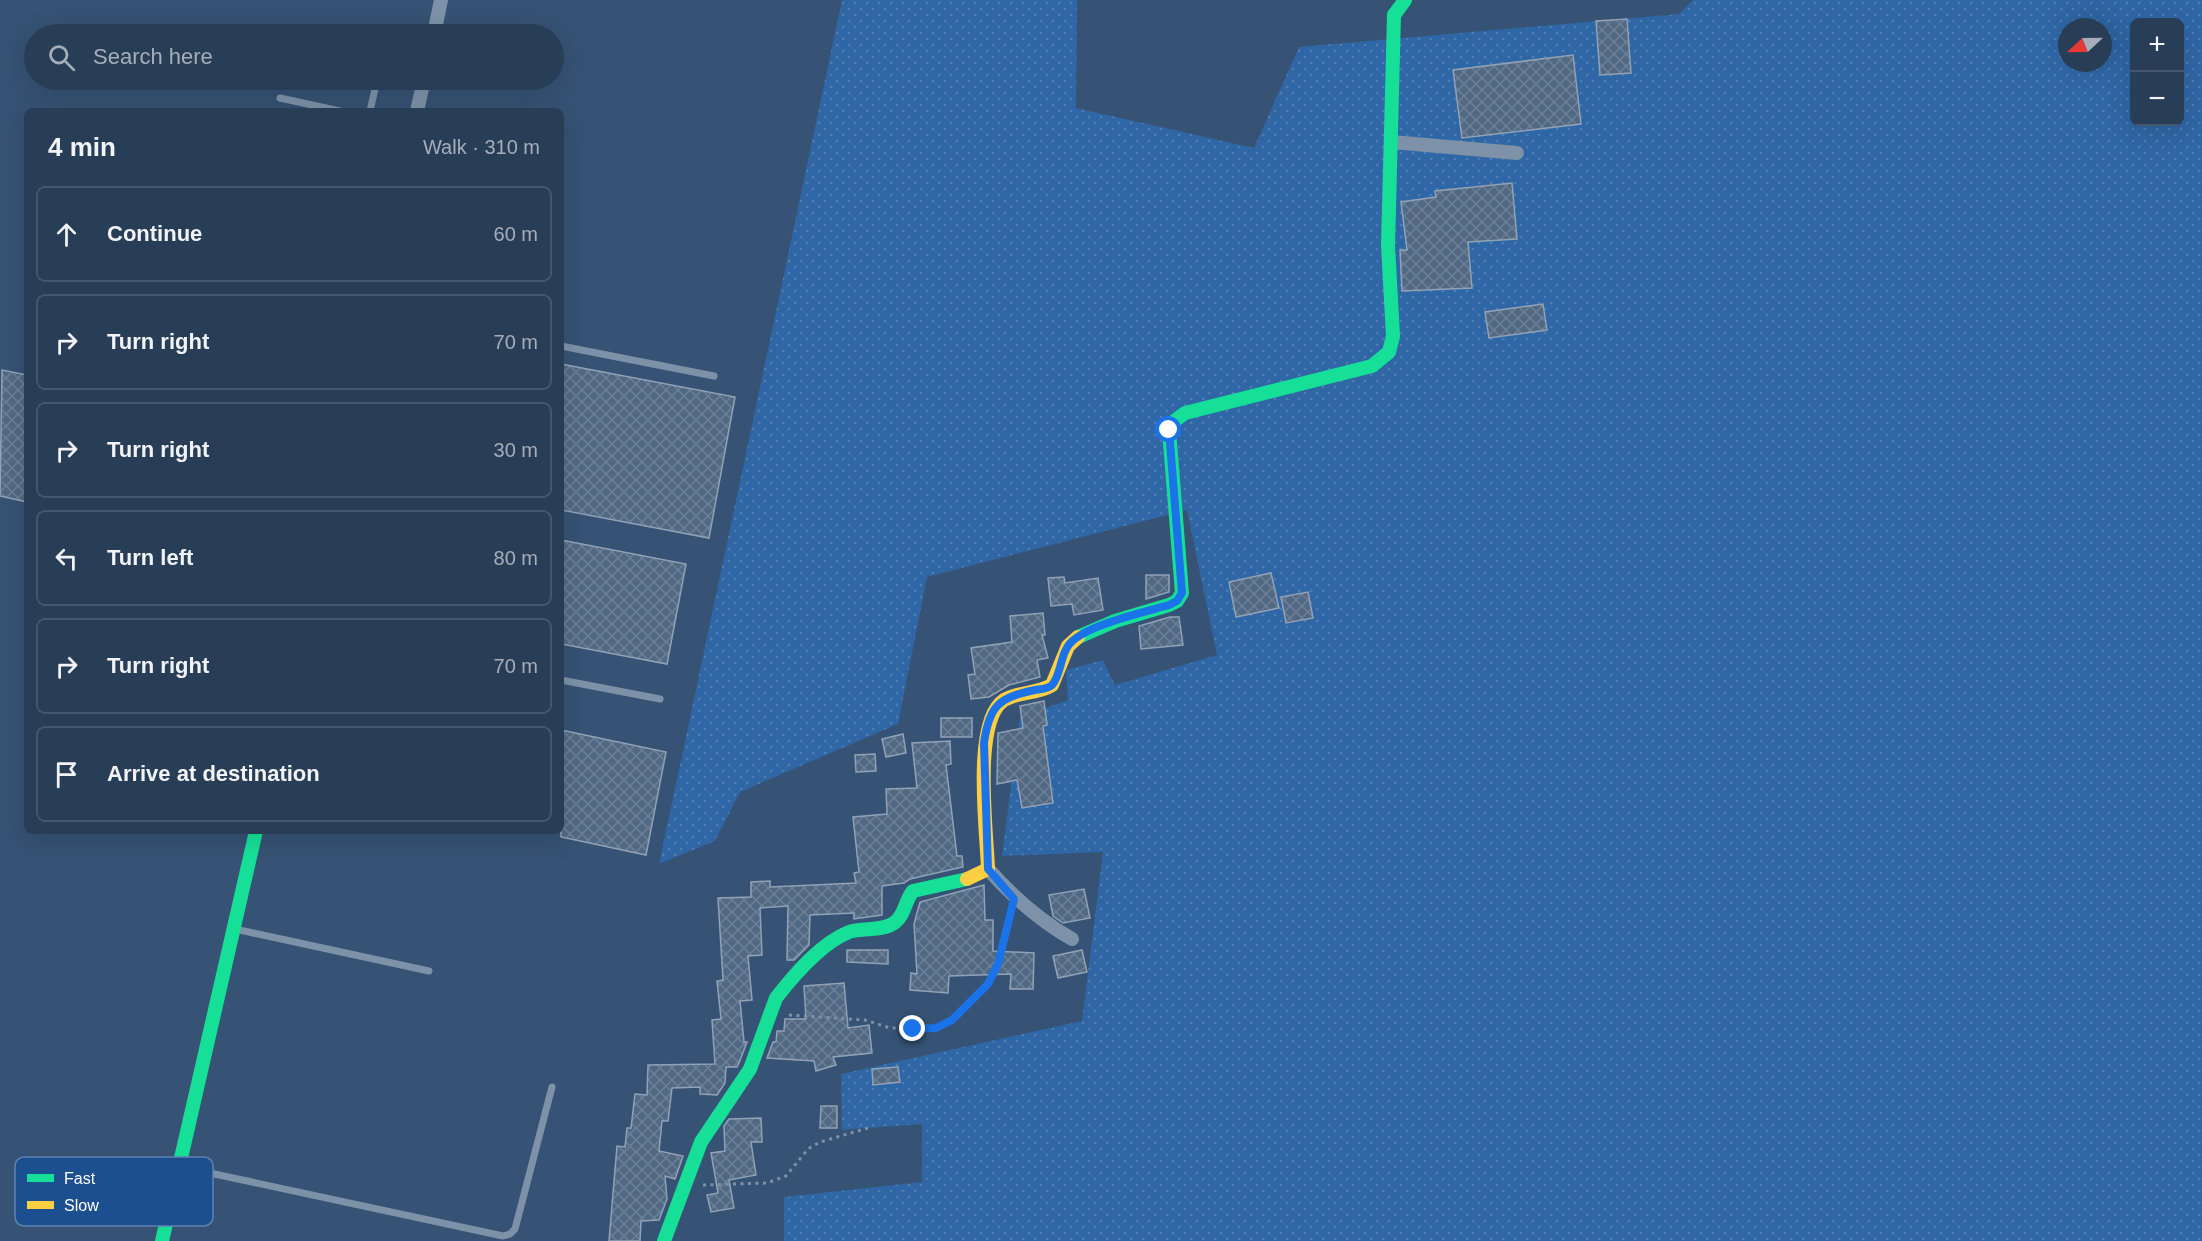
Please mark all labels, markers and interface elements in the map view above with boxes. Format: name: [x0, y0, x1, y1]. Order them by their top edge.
north arrow: [2058, 18, 2112, 72]
map controls: [2130, 18, 2184, 126]
button: +: [2130, 18, 2184, 72]
search box: [24, 24, 564, 90]
icon: search: [45, 41, 78, 74]
text: Search here: [93, 44, 213, 69]
button: −: [2130, 72, 2184, 126]
text: 4 min: [48, 132, 116, 162]
text: Walk · 310 m: [423, 136, 540, 158]
icon: ahead: [50, 218, 83, 251]
text: Continue: [107, 221, 202, 246]
text: 60 m: [494, 223, 538, 245]
icon: right: [50, 326, 83, 359]
text: Turn right: [107, 329, 209, 354]
text: 70 m: [494, 331, 538, 353]
route start: [1155, 416, 1181, 442]
icon: right: [50, 434, 83, 467]
text: Turn right: [107, 437, 209, 462]
text: 30 m: [494, 439, 538, 461]
icon: left: [50, 542, 83, 575]
text: Turn left: [107, 545, 193, 570]
text: 80 m: [494, 547, 538, 569]
icon: right: [50, 650, 83, 683]
text: Turn right: [107, 653, 209, 678]
text: 70 m: [494, 655, 538, 677]
icon: arrive: [50, 758, 83, 791]
text: Arrive at destination: [107, 761, 320, 786]
route end: [899, 1015, 925, 1041]
legend: [15, 1157, 213, 1226]
text: Fast: [64, 1170, 96, 1187]
text: Slow: [64, 1197, 99, 1214]

